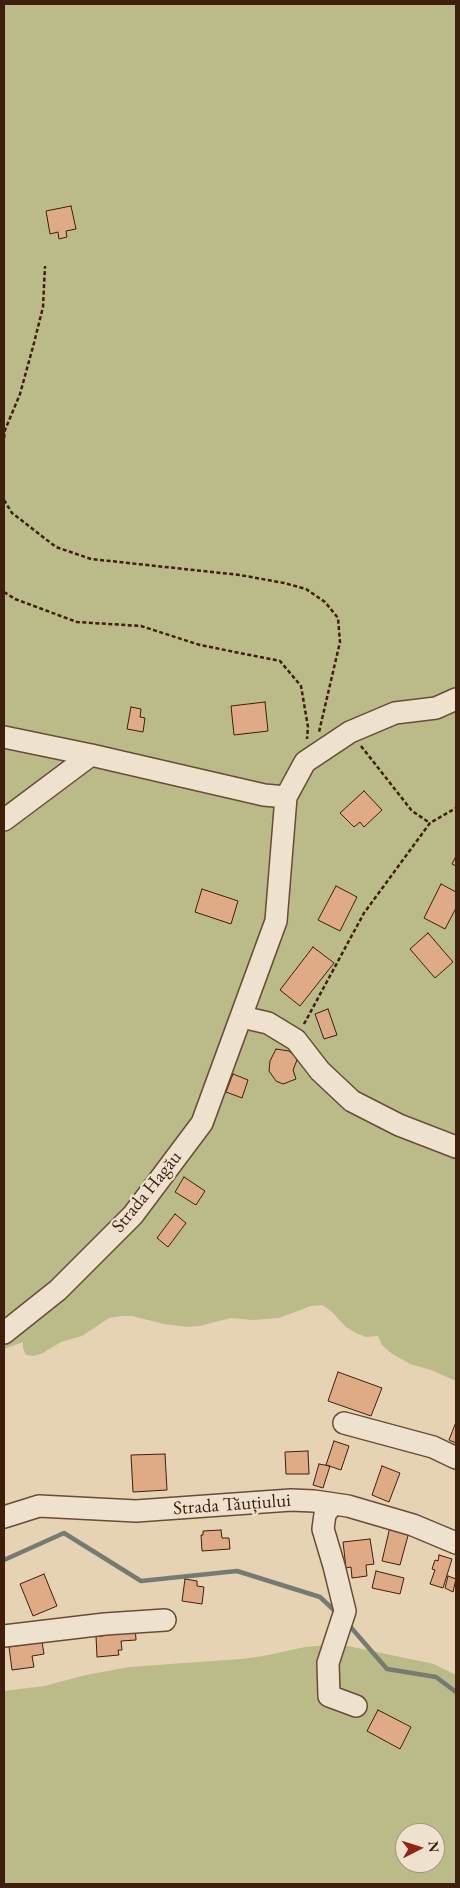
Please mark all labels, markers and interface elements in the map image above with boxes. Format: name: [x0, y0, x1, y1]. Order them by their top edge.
street label: Strada Hagău: [107, 1147, 187, 1237]
street label: Strada Tăuțiului: [172, 1490, 292, 1520]
north arrow: [395, 1823, 445, 1873]
text: N: [424, 1840, 443, 1853]

